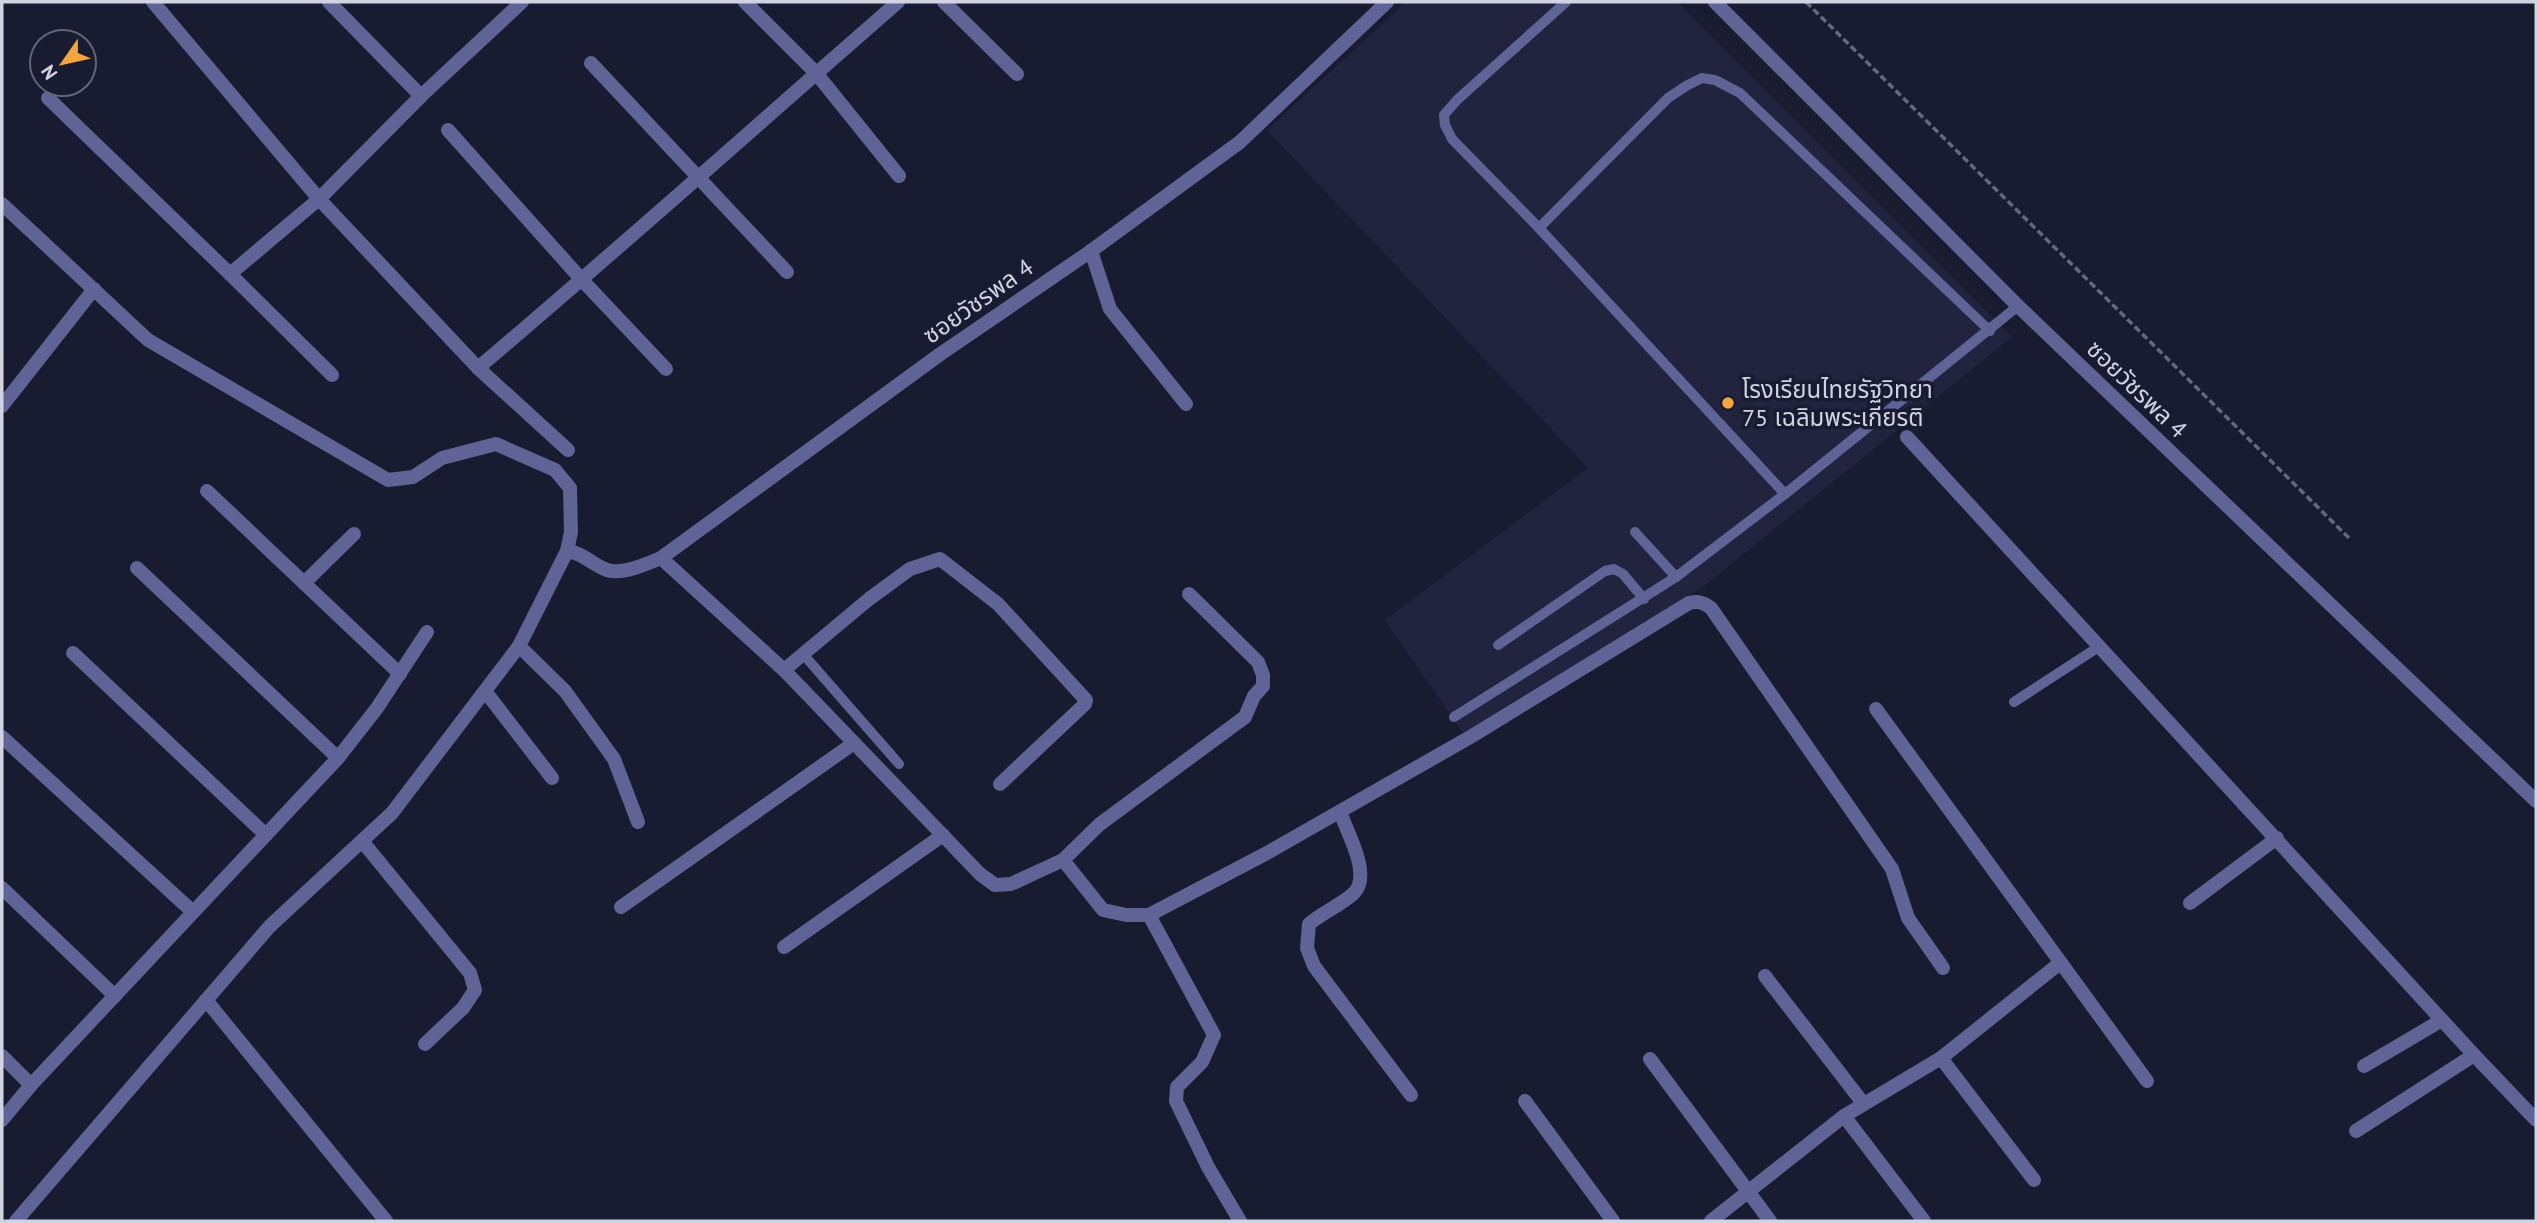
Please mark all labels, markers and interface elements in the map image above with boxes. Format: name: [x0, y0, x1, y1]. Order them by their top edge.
north arrow: [28, 28, 98, 98]
text: N: [35, 61, 62, 84]
street label: ซอยวัชรพล 4: [917, 252, 1039, 350]
street label: ซอยวัชรพล 4: [2080, 333, 2194, 445]
place label: โรงเรียนไทยรัฐวิทยา 75 เฉลิมพระเกียรติ: [1742, 374, 1933, 433]
marker: โรงเรียนไทยรัฐวิทยา 75 เฉลิมพระเกียรติ: [1720, 395, 1736, 411]

